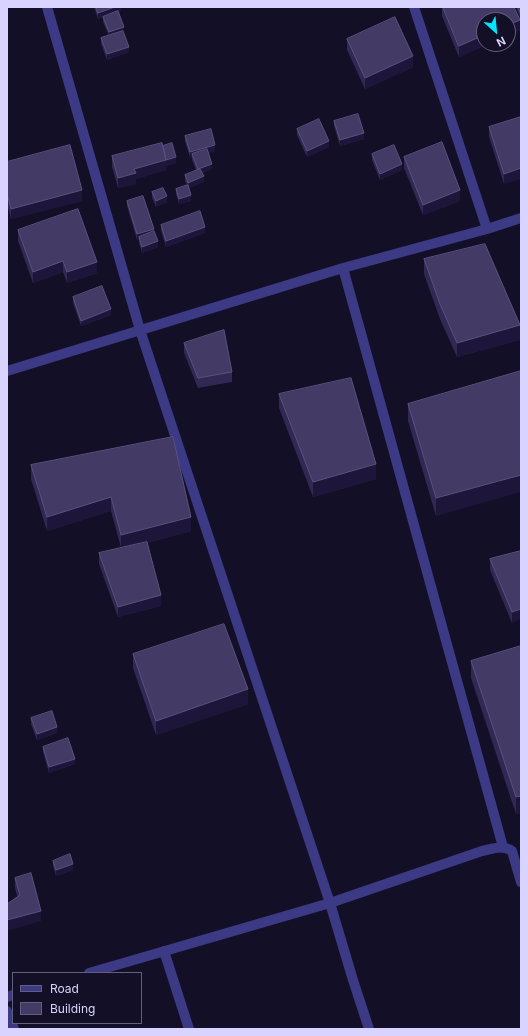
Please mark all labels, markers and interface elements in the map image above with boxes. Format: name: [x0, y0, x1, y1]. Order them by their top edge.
north arrow: [476, 12, 516, 52]
text: N: [494, 34, 508, 50]
legend: [12, 972, 142, 1024]
text: Road: [50, 981, 79, 996]
text: Building: [50, 1001, 95, 1016]

